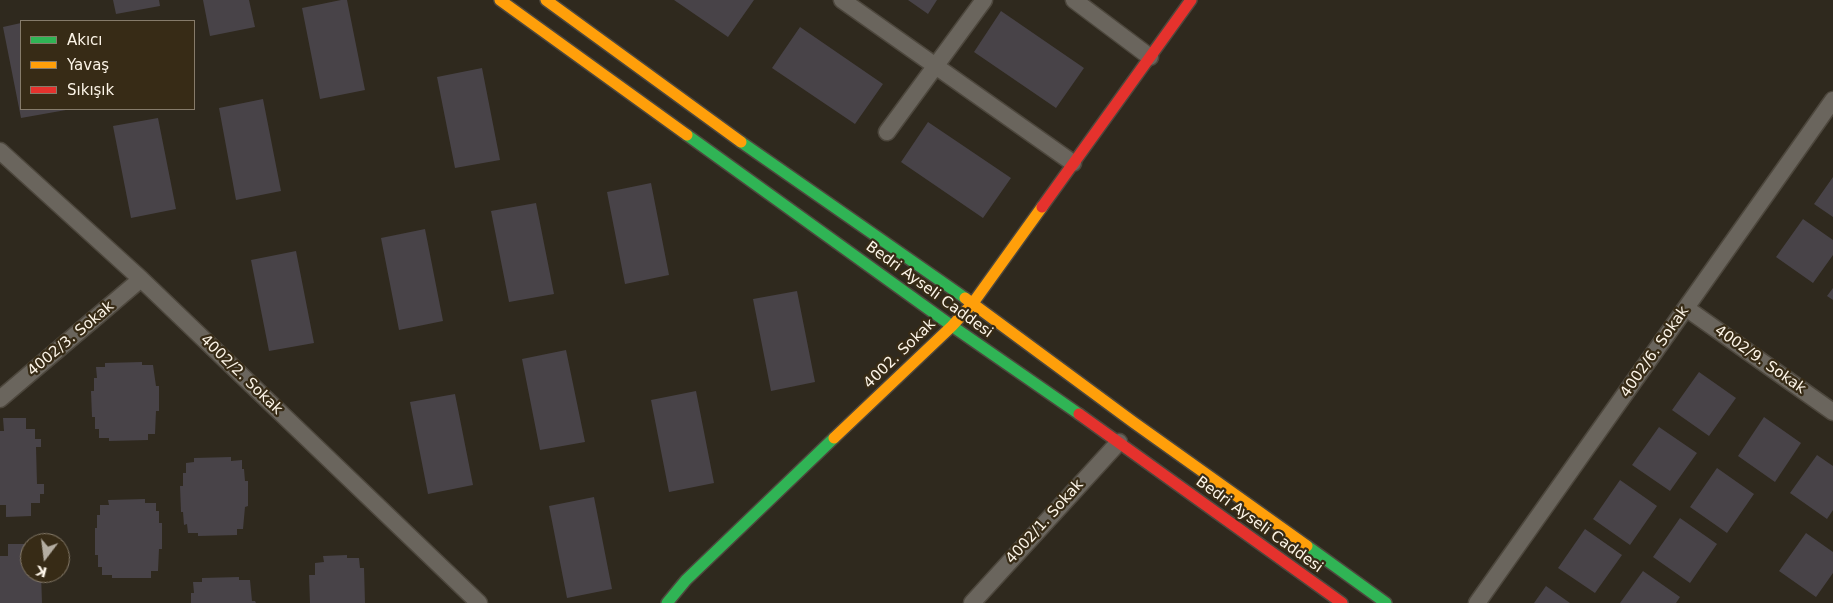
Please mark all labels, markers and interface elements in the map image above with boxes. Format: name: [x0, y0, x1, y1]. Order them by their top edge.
legend: [20, 20, 195, 110]
text: Akıcı: [67, 31, 103, 49]
text: Yavaş: [67, 56, 109, 74]
text: Sıkışık: [67, 81, 114, 99]
street label: Bedri Ayseli Caddesi: [862, 238, 996, 342]
street label: 4002/3. Sokak: [24, 298, 118, 380]
street label: 4002/6. Sokak: [1617, 303, 1693, 401]
street label: 4002. Sokak: [860, 315, 940, 393]
street label: 4002/9. Sokak: [1711, 322, 1809, 398]
street label: 4002/2. Sokak: [196, 331, 286, 419]
street label: Bedri Ayseli Caddesi: [1192, 473, 1326, 577]
street label: 4002/1. Sokak: [1002, 476, 1088, 568]
north arrow: [20, 533, 70, 583]
text: K: [34, 562, 49, 581]

